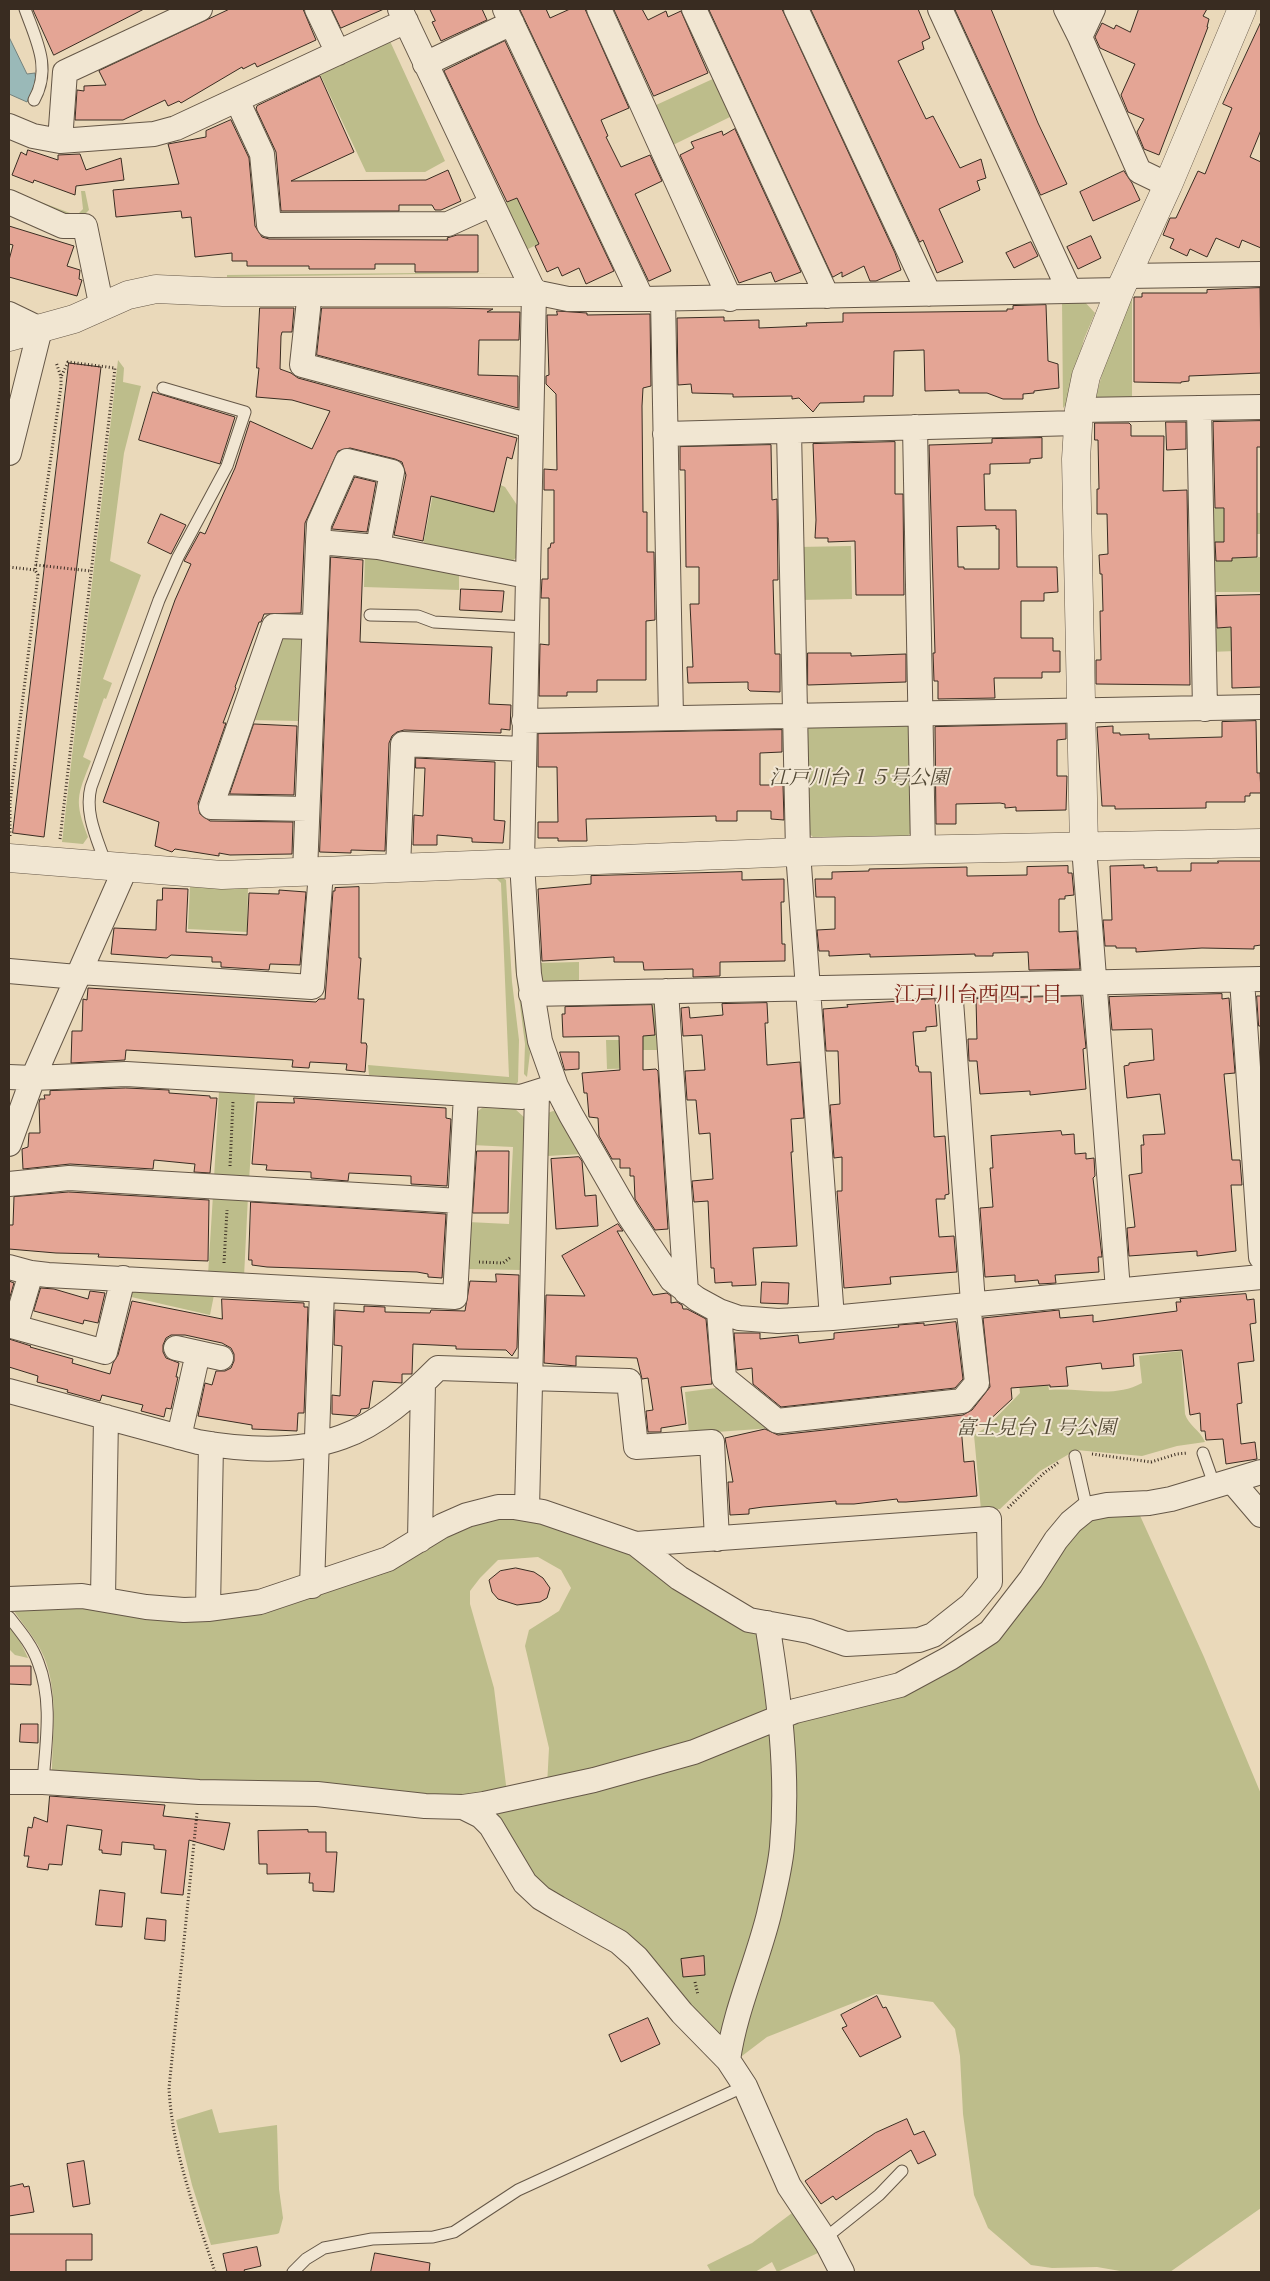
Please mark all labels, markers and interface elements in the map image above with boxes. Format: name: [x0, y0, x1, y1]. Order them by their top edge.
park label: 江戸川台１５号公園: [769, 767, 949, 791]
district label: 江戸川台西四丁目: [894, 982, 1062, 1008]
park label: 富士見台１号公園: [956, 1417, 1116, 1441]

